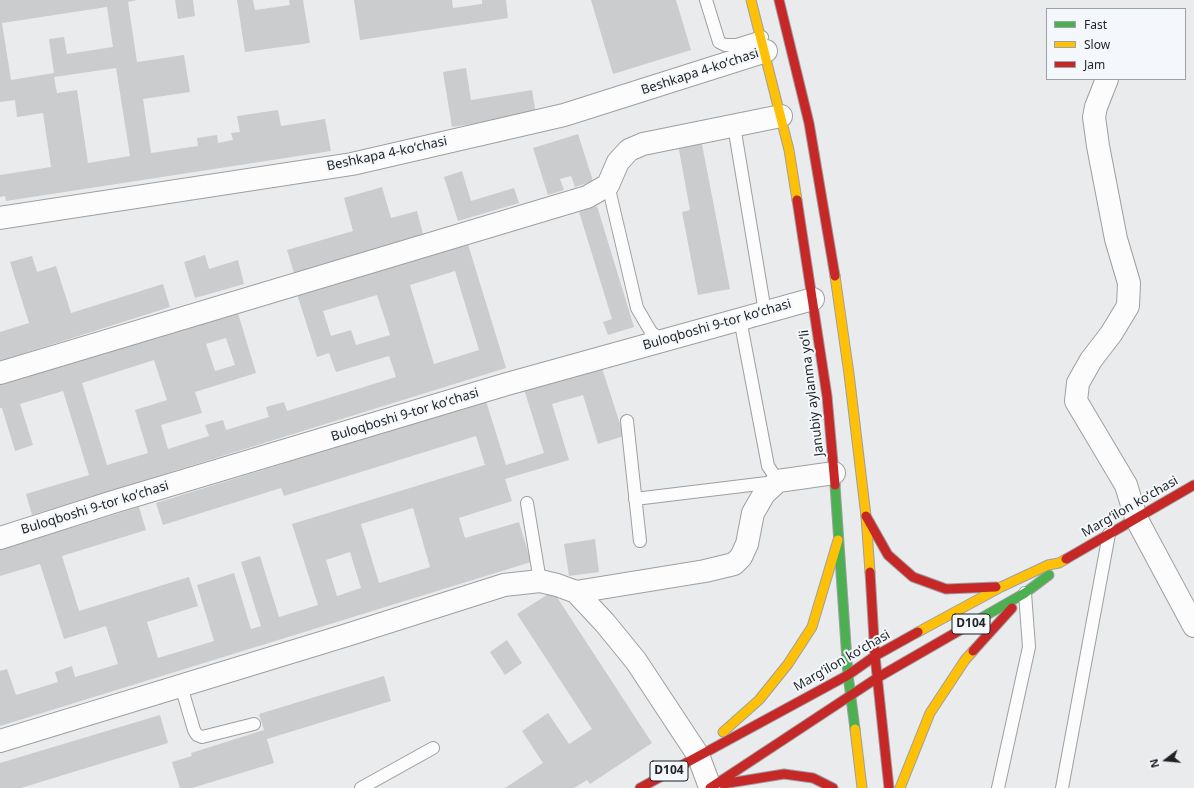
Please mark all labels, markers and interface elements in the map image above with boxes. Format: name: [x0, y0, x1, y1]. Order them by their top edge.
legend: [1046, 8, 1186, 80]
text: Fast: [1084, 16, 1107, 33]
text: Slow: [1084, 36, 1110, 53]
street label: Beshkapa 4-koʻchasi: [639, 46, 761, 98]
text: Jam: [1084, 56, 1105, 73]
street label: Beshkapa 4-koʻchasi: [325, 134, 449, 174]
street label: Buloqboshi 9-tor koʻchasi: [641, 296, 793, 354]
street label: Janubiy aylanma yoʻli: [797, 329, 827, 457]
street label: Buloqboshi 9-tor koʻchasi: [329, 385, 481, 445]
street label: Margʻilon koʻchasi: [1079, 473, 1181, 541]
street label: Buloqboshi 9-tor koʻchasi: [19, 478, 171, 538]
road number: D104: [952, 614, 990, 634]
street label: Margʻilon koʻchasi: [791, 627, 893, 695]
north arrow: [1146, 740, 1186, 780]
text: N: [1146, 757, 1162, 770]
road number: D104: [650, 761, 688, 781]

